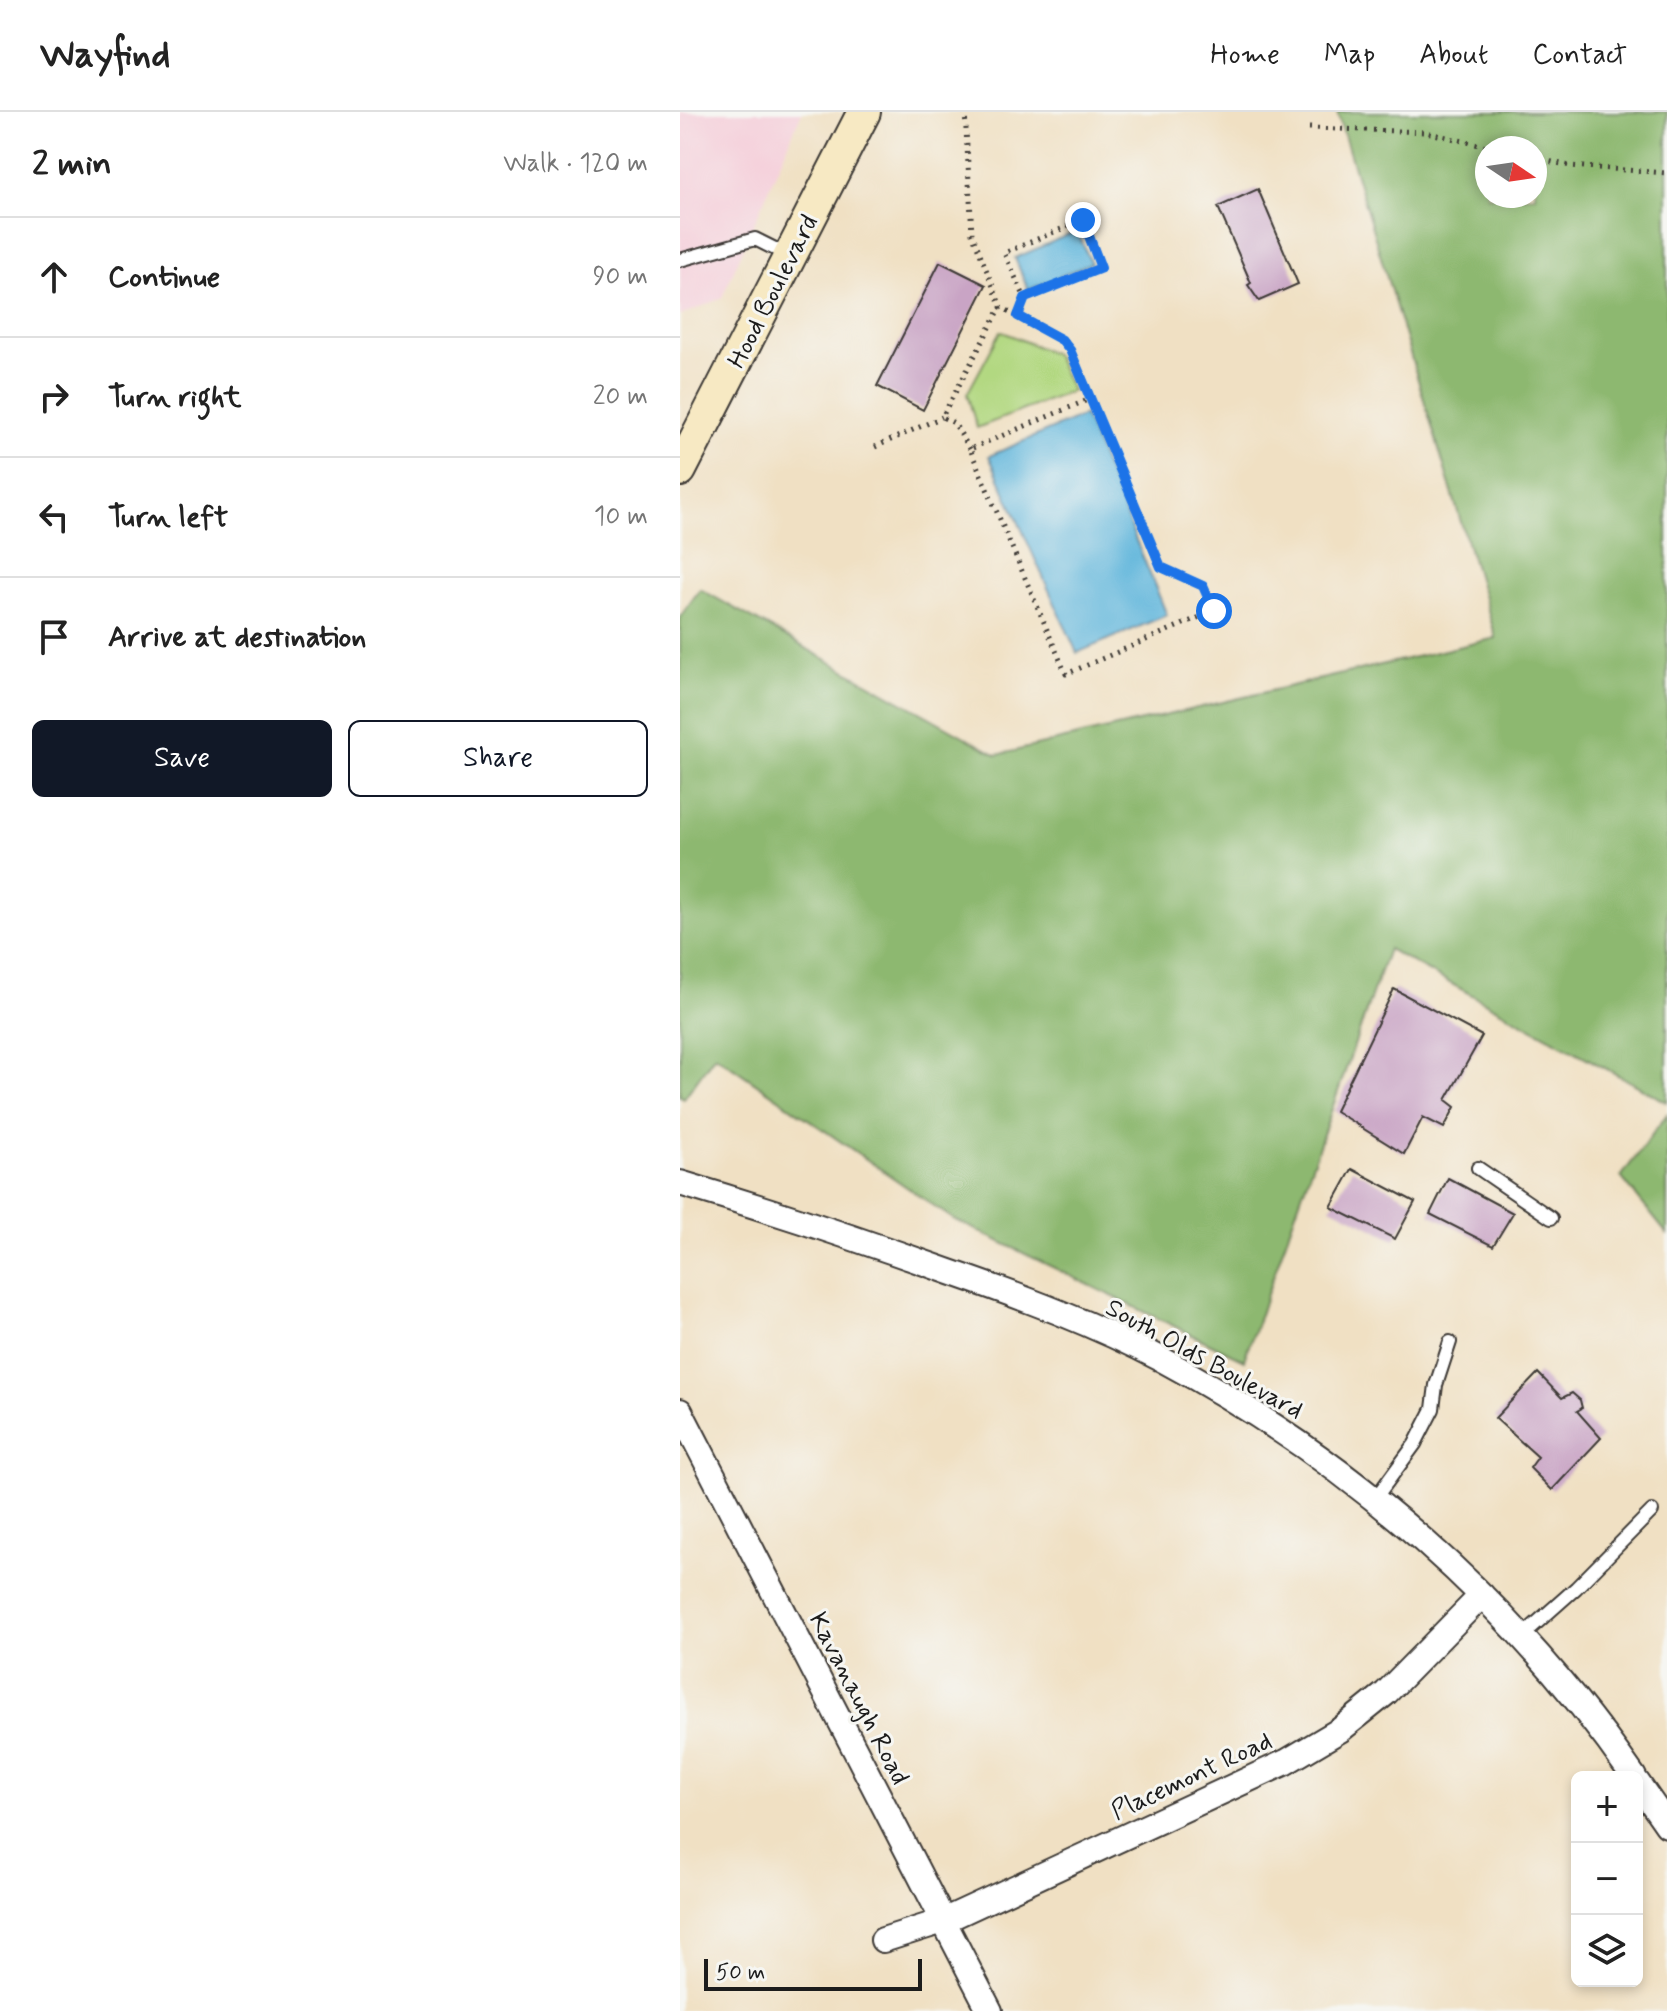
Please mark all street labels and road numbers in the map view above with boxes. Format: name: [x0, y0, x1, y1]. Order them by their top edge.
street label: Hood Boulevard: [720, 209, 827, 375]
street label: South Olds Boulevard: [1099, 1291, 1309, 1428]
street label: Kavanaugh Road: [800, 1607, 916, 1791]
street label: Placemont Road: [1106, 1725, 1278, 1829]

